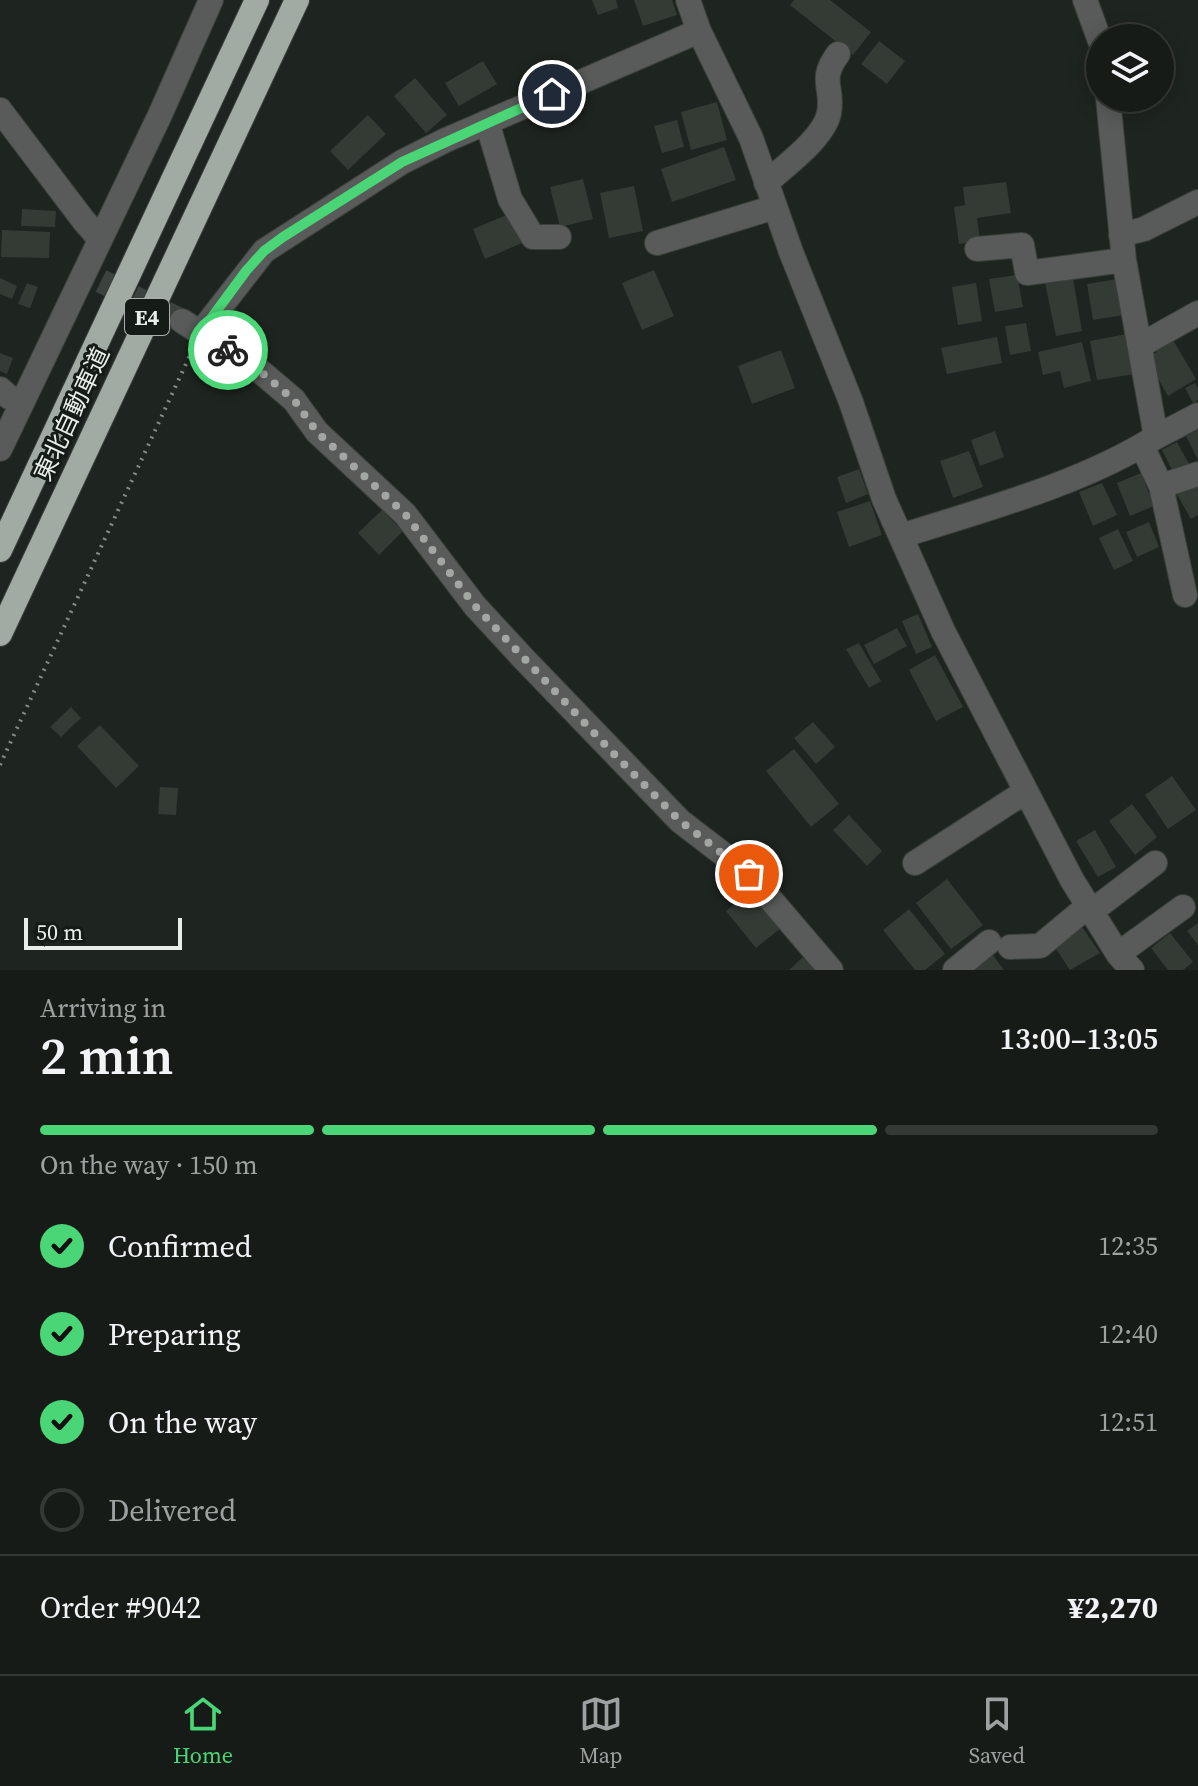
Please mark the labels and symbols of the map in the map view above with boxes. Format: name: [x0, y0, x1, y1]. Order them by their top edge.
pin: [518, 60, 586, 128]
road number: E4: [125, 299, 169, 335]
courier: [188, 310, 268, 390]
street label: 東北自動車道: [26, 342, 117, 486]
pin: [715, 840, 783, 908]
scale bar: [24, 914, 182, 950]

